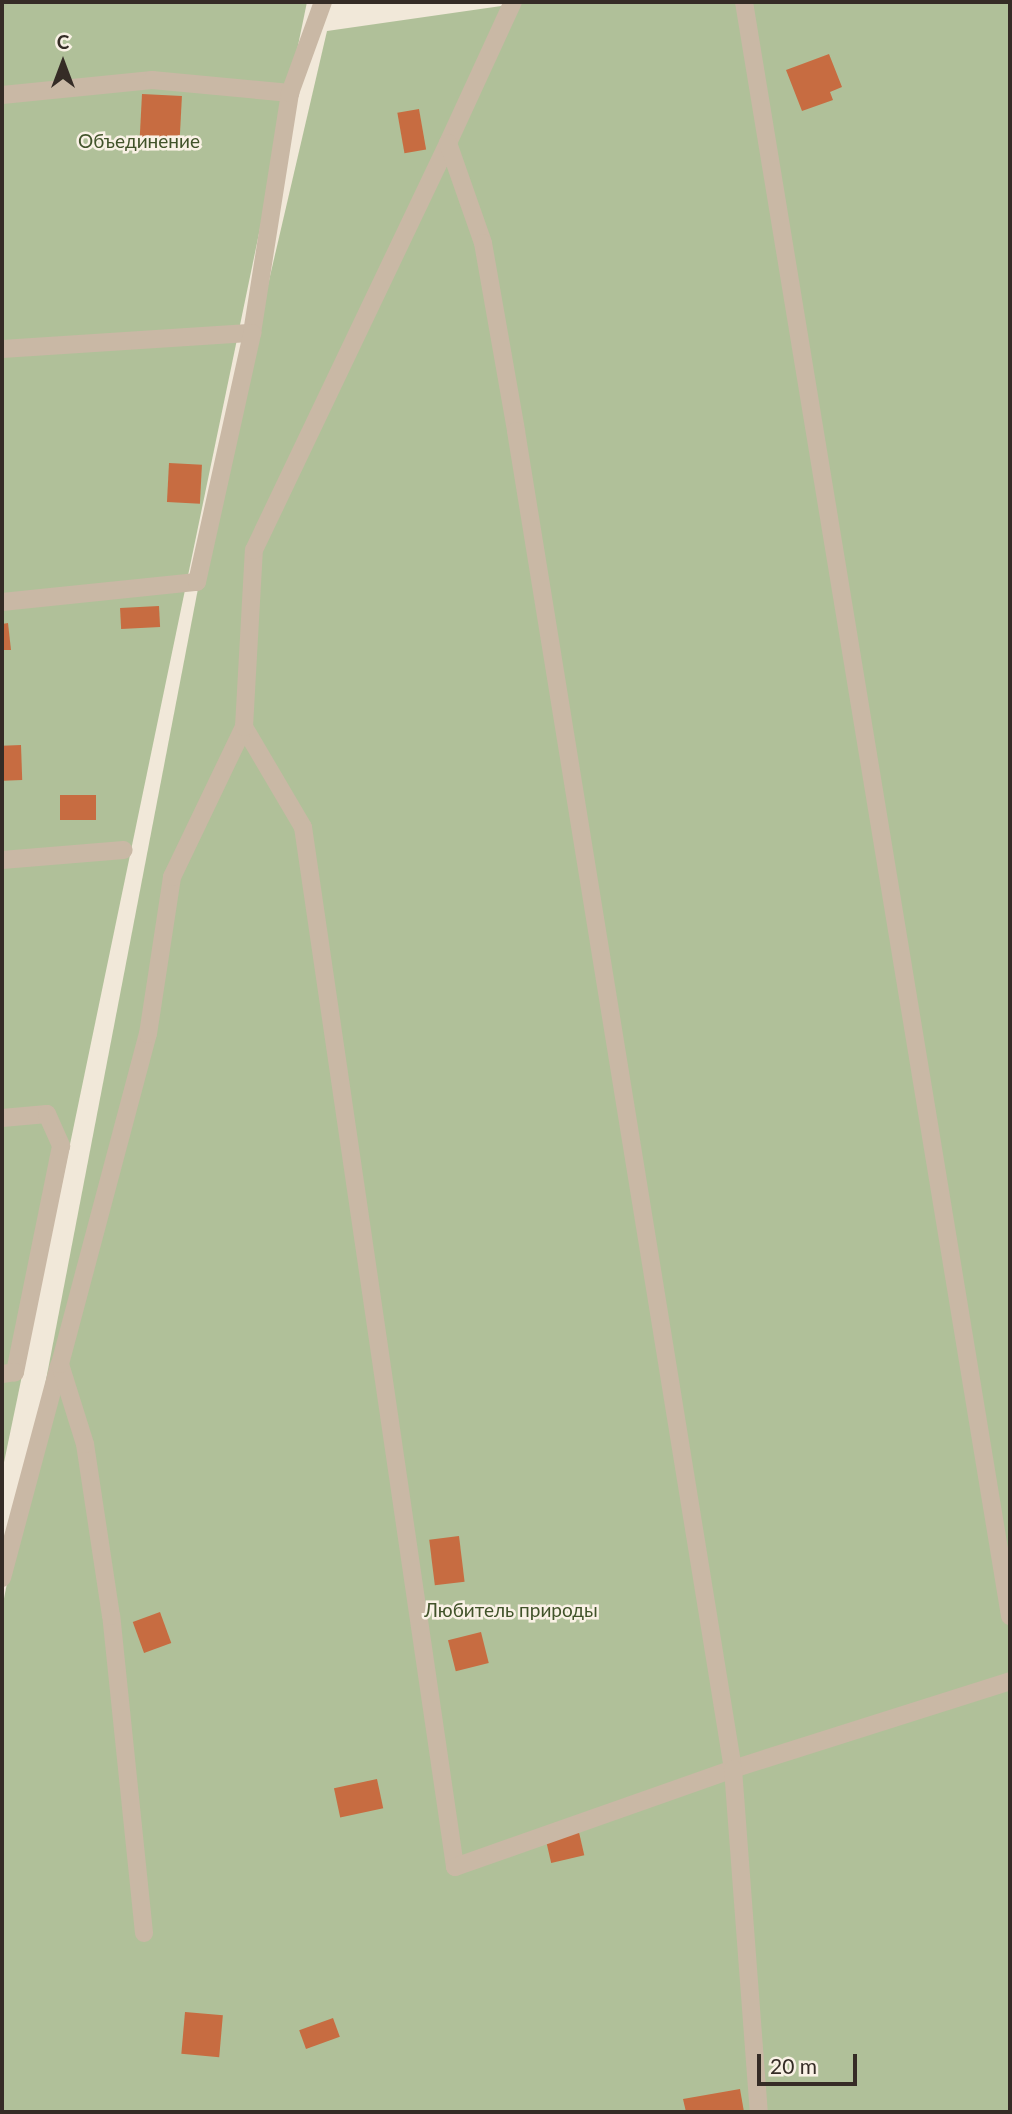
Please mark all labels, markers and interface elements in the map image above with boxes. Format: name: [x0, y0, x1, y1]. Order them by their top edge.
north arrow: [28, 28, 98, 98]
text: С: [57, 30, 69, 53]
park label: Объединение: [78, 130, 200, 152]
park label: Любитель природы: [424, 1599, 598, 1621]
scale bar: [760, 2040, 860, 2084]
text: 20 m: [770, 2053, 817, 2078]

